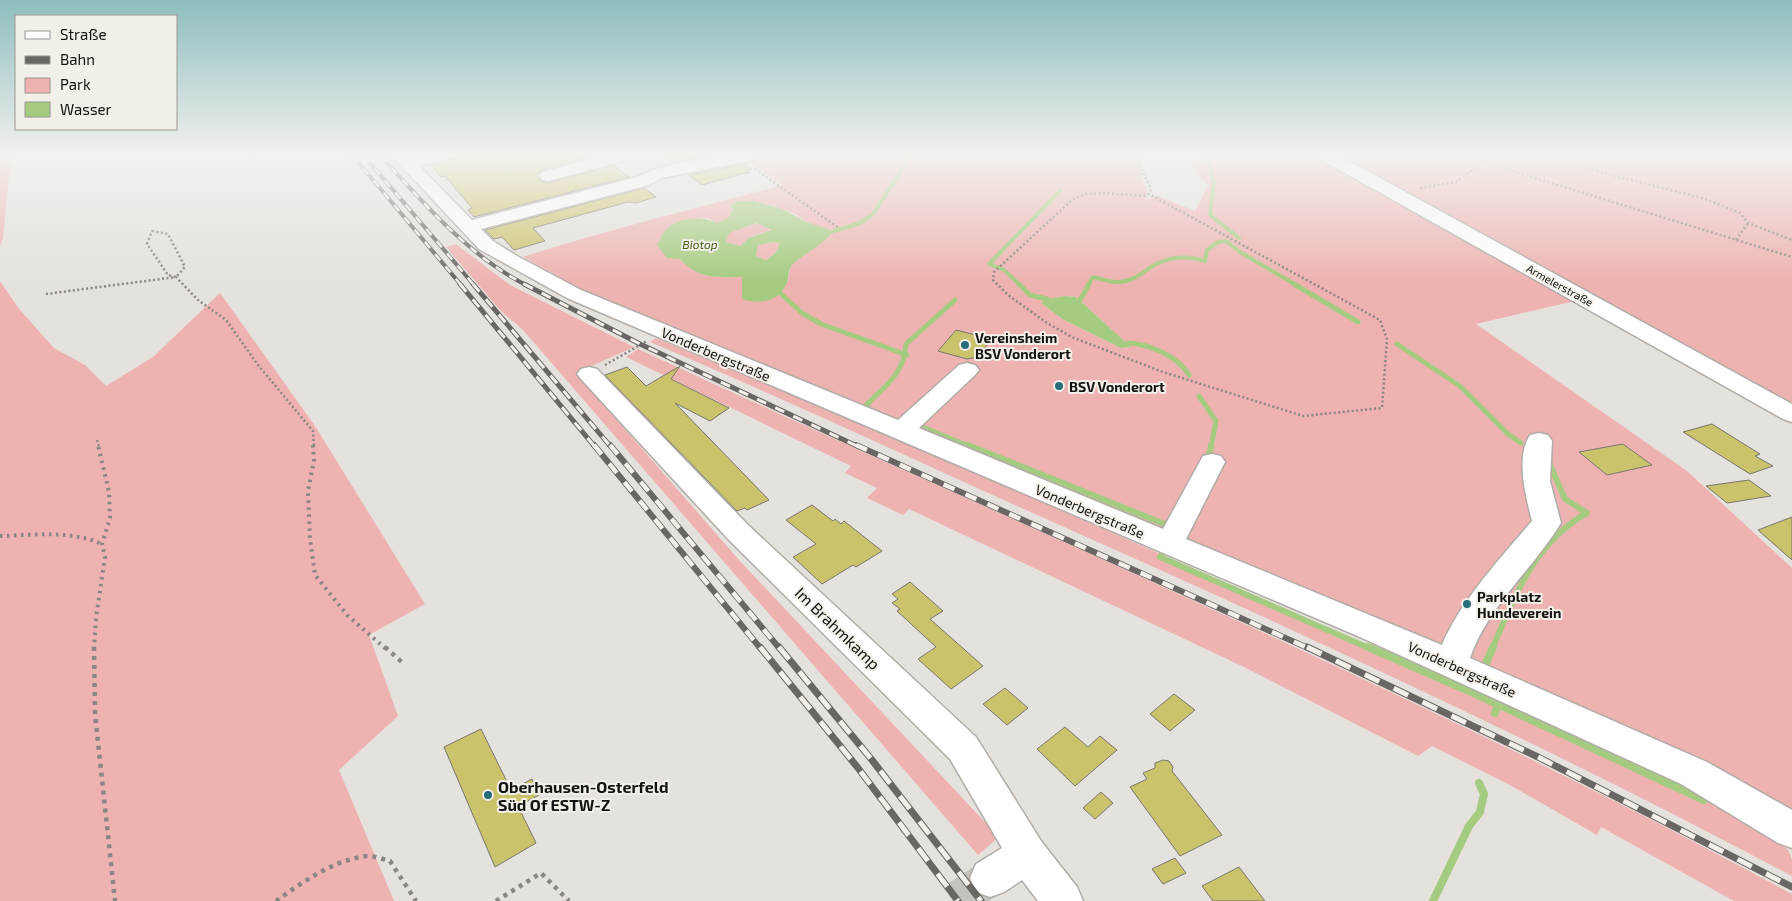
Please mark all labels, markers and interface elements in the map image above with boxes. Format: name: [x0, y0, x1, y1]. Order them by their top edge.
legend: [15, 15, 178, 130]
text: Straße: [60, 25, 106, 43]
text: Bahn: [60, 50, 95, 68]
text: Park: [60, 75, 91, 93]
text: Wasser: [60, 100, 112, 118]
water label: Biotop: [682, 237, 718, 251]
street label: Armelerstraße: [1525, 261, 1596, 309]
street label: Vonderbergstraße: [659, 323, 773, 385]
place label: Vereinsheim BSV Vonderort: [975, 329, 1071, 362]
marker: Vereinsheim BSV Vonderort: [959, 339, 971, 351]
place label: BSV Vonderort: [1069, 378, 1165, 395]
marker: BSV Vonderort: [1053, 380, 1065, 392]
street label: Vonderbergstraße: [1033, 480, 1147, 542]
street label: Im Brahmkamp: [792, 583, 884, 673]
place label: Parkplatz Hundeverein: [1477, 588, 1561, 621]
marker: Parkplatz Hundeverein: [1461, 598, 1473, 610]
street label: Vonderbergstraße: [1405, 637, 1519, 701]
place label: Oberhausen-Osterfeld Süd Of ESTW-Z: [498, 777, 668, 814]
marker: Oberhausen-Osterfeld Süd Of ESTW-Z: [482, 789, 494, 801]

